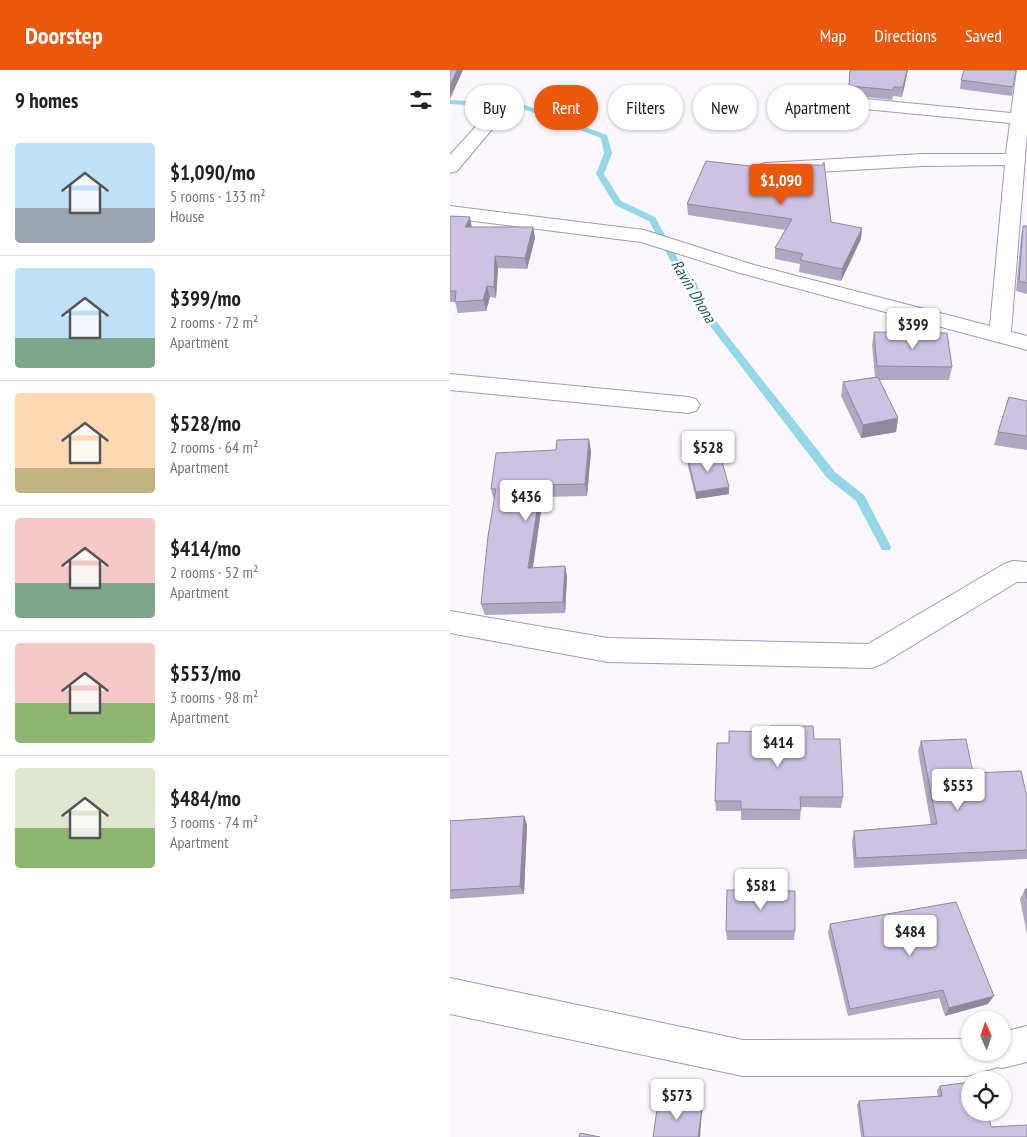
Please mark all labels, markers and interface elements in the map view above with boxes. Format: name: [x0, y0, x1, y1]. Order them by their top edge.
text: Doorstep: [25, 20, 103, 51]
text: Map: [820, 24, 846, 47]
text: Directions: [874, 24, 937, 47]
text: Saved: [965, 24, 1002, 47]
chip: Buy: [465, 85, 524, 130]
chip: Rent: [534, 85, 598, 130]
chip: Filters: [608, 85, 683, 130]
chip: New: [693, 85, 757, 130]
chip: Apartment: [767, 85, 869, 130]
icon: filters: [407, 86, 435, 114]
text: 9 homes: [15, 87, 78, 114]
text: $1,090/mo: [170, 159, 255, 186]
icon: home: [55, 163, 115, 223]
pin: $1,090: [740, 164, 822, 206]
text: $1,090: [760, 170, 802, 190]
text: 5 rooms · 133 m²: [170, 186, 266, 206]
text: House: [170, 206, 204, 226]
water label: Ravin Dhona: [667, 256, 721, 328]
text: $399/mo: [170, 285, 241, 312]
icon: home: [55, 288, 115, 348]
pin: $399: [883, 308, 943, 350]
text: 2 rooms · 72 m²: [170, 312, 258, 332]
text: $399: [898, 314, 928, 334]
text: Apartment: [170, 332, 229, 352]
text: $528/mo: [170, 410, 241, 437]
icon: home: [55, 413, 115, 473]
pin: $528: [678, 430, 738, 473]
text: 2 rooms · 64 m²: [170, 437, 258, 457]
text: $528: [693, 437, 723, 457]
text: Apartment: [170, 457, 229, 477]
pin: $436: [496, 480, 556, 522]
text: $436: [511, 486, 541, 506]
text: $414/mo: [170, 535, 241, 562]
icon: home: [55, 538, 115, 598]
text: 2 rooms · 52 m²: [170, 562, 258, 582]
text: Apartment: [170, 582, 229, 602]
text: $553/mo: [170, 660, 241, 687]
icon: home: [55, 663, 115, 723]
text: 3 rooms · 98 m²: [170, 687, 258, 707]
text: Apartment: [170, 707, 229, 727]
pin: $414: [748, 726, 808, 768]
text: $414: [763, 732, 793, 752]
pin: $553: [928, 768, 988, 811]
text: $553: [943, 775, 973, 795]
text: $484/mo: [170, 785, 241, 812]
icon: home: [55, 788, 115, 848]
text: 3 rooms · 74 m²: [170, 812, 258, 832]
text: Apartment: [170, 832, 229, 852]
pin: $581: [731, 868, 791, 911]
text: $581: [746, 875, 776, 895]
pin: $484: [880, 914, 940, 957]
text: $484: [895, 921, 925, 941]
north arrow: [961, 1011, 1011, 1061]
map controls: [961, 1011, 1011, 1121]
button: locate: [961, 1071, 1011, 1121]
pin: $573: [647, 1078, 707, 1121]
text: $573: [662, 1085, 692, 1105]

